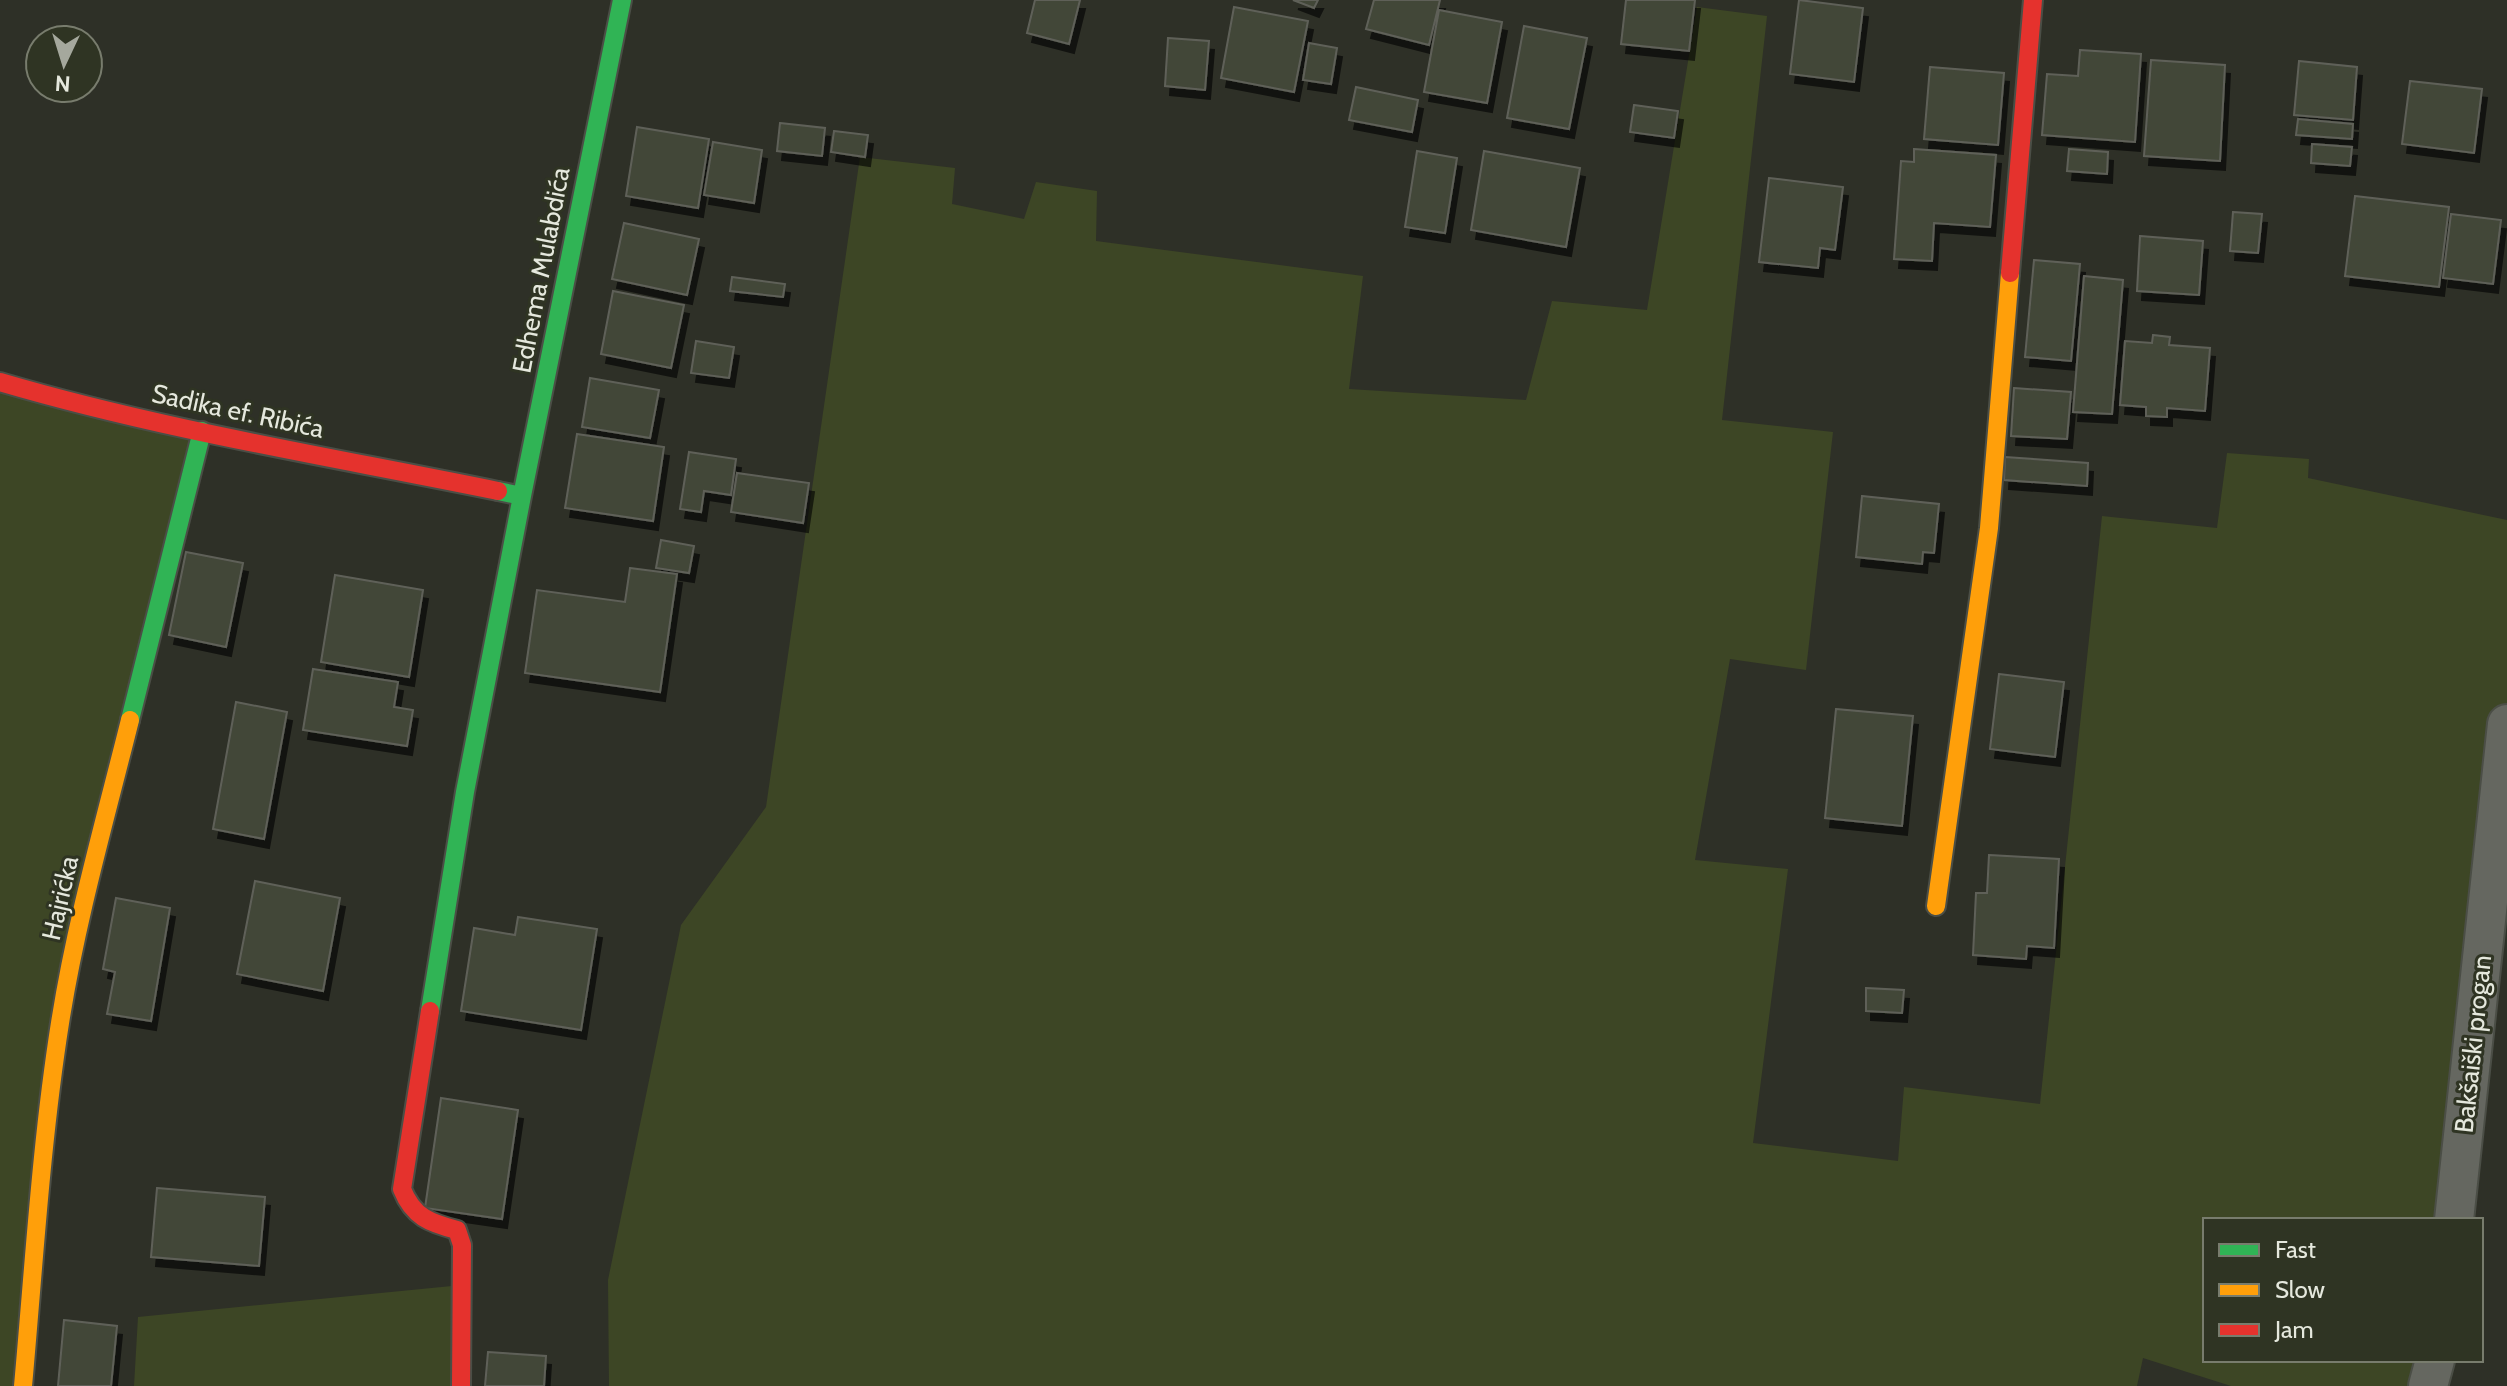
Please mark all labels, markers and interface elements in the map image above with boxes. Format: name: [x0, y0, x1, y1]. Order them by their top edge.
north arrow: [24, 24, 104, 104]
text: N: [54, 69, 71, 97]
street label: Edhema Mulabdića: [505, 164, 577, 375]
street label: Sadika ef. Ribića: [149, 377, 327, 445]
street label: Hajrićka: [35, 852, 85, 943]
street label: Bakšaiški progan: [2448, 953, 2498, 1135]
legend: [2203, 1218, 2483, 1362]
text: Fast: [2275, 1235, 2316, 1264]
text: Slow: [2275, 1275, 2325, 1304]
text: Jam: [2274, 1315, 2313, 1344]

